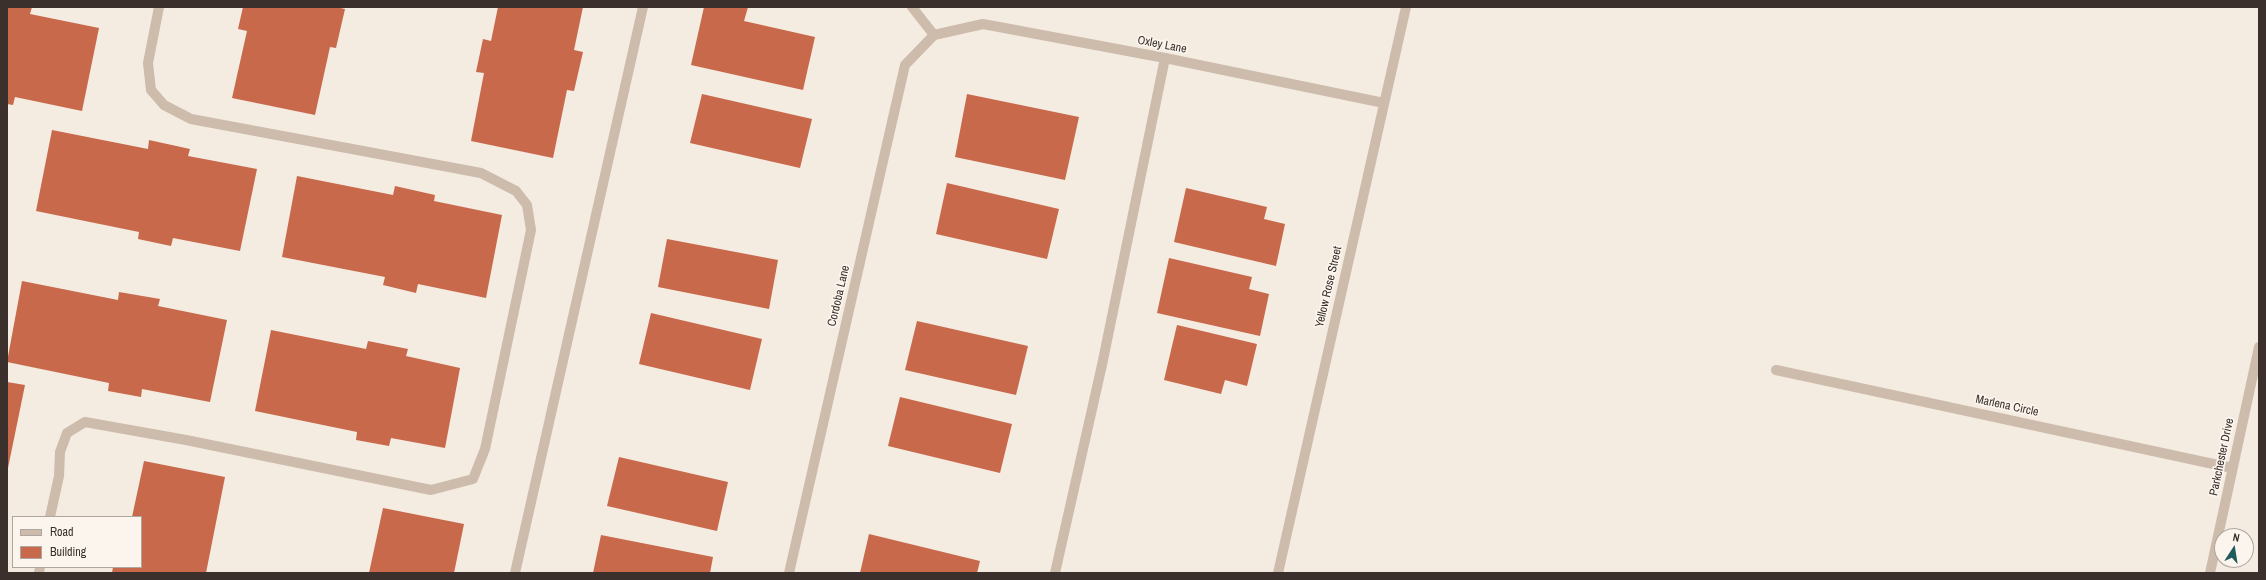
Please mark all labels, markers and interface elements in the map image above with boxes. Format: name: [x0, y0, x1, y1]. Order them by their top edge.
street label: Oxley Lane: [1136, 33, 1188, 57]
street label: Yellow Rose Street: [1313, 245, 1345, 329]
street label: Cordoba Lane: [825, 264, 853, 328]
street label: Marlena Circle: [1974, 392, 2040, 420]
street label: Parkchester Drive: [2207, 417, 2237, 497]
legend: [12, 516, 142, 568]
text: Road: [50, 524, 74, 540]
north arrow: [2214, 528, 2254, 568]
text: N: [2232, 530, 2241, 545]
text: Building: [50, 544, 86, 560]

